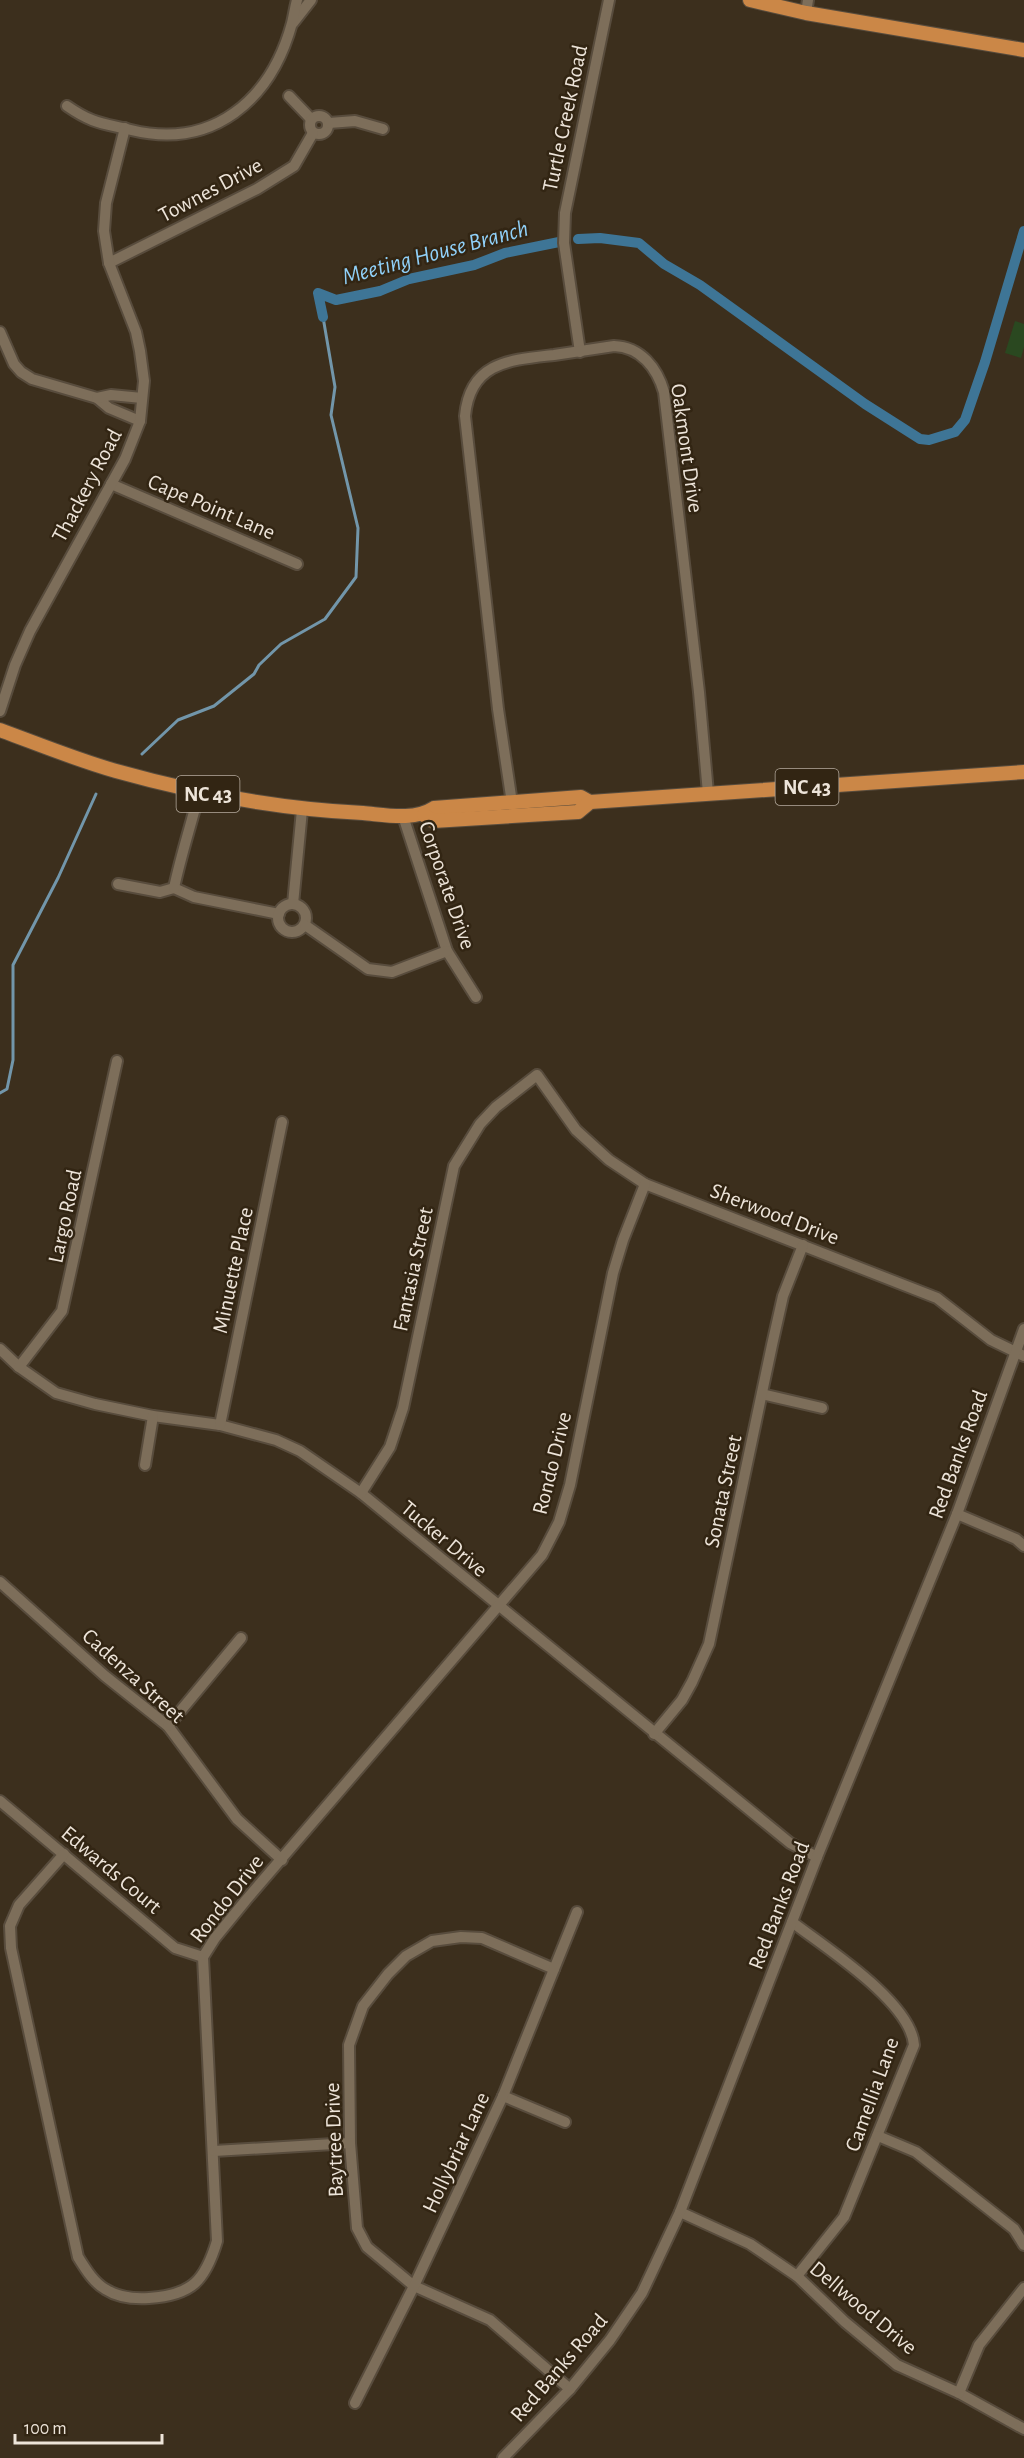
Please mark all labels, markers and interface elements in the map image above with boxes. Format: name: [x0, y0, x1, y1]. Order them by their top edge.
street label: Turtle Creek Road: [539, 43, 591, 194]
street label: Townes Drive: [155, 153, 266, 226]
water label: Meeting House Branch: [340, 217, 531, 289]
street label: Oakmont Drive: [667, 382, 707, 514]
street label: Thackery Road: [48, 425, 126, 546]
street label: Cape Point Lane: [145, 470, 278, 544]
road number: NC 43: [776, 769, 838, 805]
road number: NC 43: [176, 776, 240, 812]
street label: Corporate Drive: [415, 819, 479, 952]
street label: Largo Road: [44, 1167, 86, 1265]
street label: Sherwood Drive: [707, 1179, 842, 1249]
street label: Minuette Place: [209, 1205, 257, 1335]
street label: Fantasia Street: [389, 1205, 437, 1333]
street label: Red Banks Road: [924, 1387, 991, 1522]
street label: Rondo Drive: [529, 1410, 575, 1517]
street label: Sonata Street: [700, 1433, 746, 1550]
street label: Tucker Drive: [397, 1497, 492, 1581]
street label: Cadenza Street: [78, 1624, 189, 1727]
street label: Edwards Court: [57, 1822, 166, 1918]
street label: Red Banks Road: [744, 1838, 813, 1972]
street label: Rondo Drive: [186, 1850, 268, 1947]
street label: Camellia Lane: [841, 2034, 903, 2154]
street label: Baytree Drive: [321, 2082, 347, 2198]
street label: Hollybriar Lane: [418, 2089, 493, 2216]
street label: Dellwood Drive: [806, 2257, 921, 2359]
street label: Red Banks Road: [506, 2309, 611, 2426]
scale bar: [15, 2407, 162, 2445]
text: 100 m: [24, 2420, 67, 2438]

